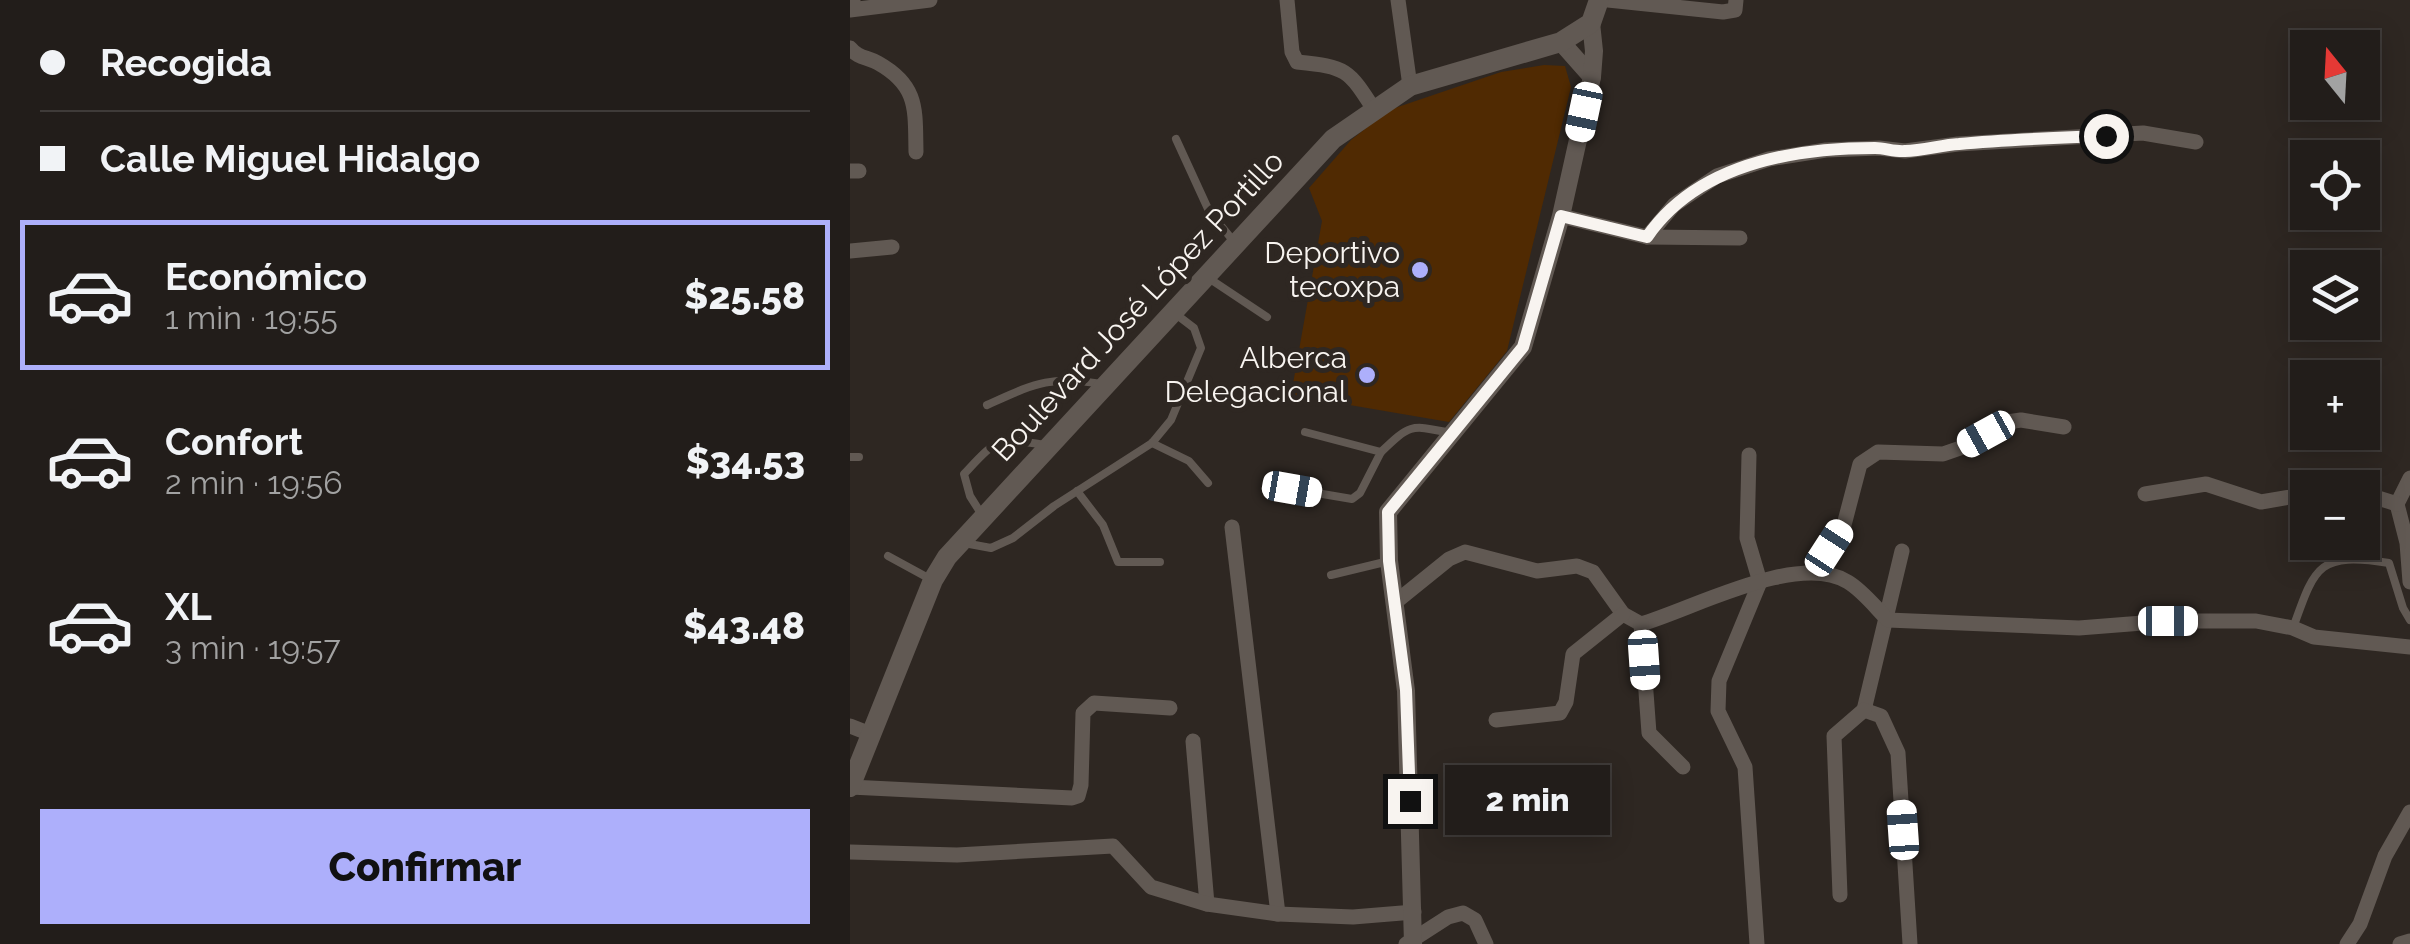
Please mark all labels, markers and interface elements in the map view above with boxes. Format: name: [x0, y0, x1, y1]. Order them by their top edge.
north arrow: [2290, 30, 2380, 120]
map controls: [2290, 30, 2380, 560]
text: Recogida: [100, 40, 272, 85]
car: [1563, 80, 1605, 144]
route start: [2084, 114, 2129, 159]
text: Calle Miguel Hidalgo: [100, 136, 480, 181]
button: locate: [2290, 140, 2380, 230]
street label: Boulevard José López Portillo: [985, 143, 1291, 468]
place label: Deportivo tecoxpa: [1264, 235, 1400, 304]
icon: car: [45, 250, 135, 340]
button: layers: [2290, 250, 2380, 340]
text: Económico: [165, 254, 367, 299]
marker: Deportivo tecoxpa: [1409, 259, 1431, 281]
text: $25.58: [684, 273, 805, 318]
text: 1 min · 19:55: [165, 299, 338, 336]
place label: Alberca Delegacional: [1164, 340, 1348, 409]
button: +: [2290, 360, 2380, 450]
marker: Alberca Delegacional: [1356, 364, 1378, 386]
car: [1952, 406, 2020, 462]
icon: car: [45, 415, 135, 505]
text: Confort: [165, 419, 303, 464]
text: $34.53: [685, 438, 805, 483]
text: 2 min · 19:56: [165, 464, 342, 501]
car: [1260, 469, 1324, 509]
button: −: [2290, 470, 2380, 560]
car: [1800, 515, 1858, 581]
icon: car: [45, 580, 135, 670]
text: XL: [165, 584, 212, 629]
text: $43.48: [683, 603, 805, 648]
car: [2138, 606, 2198, 636]
text: 3 min · 19:57: [165, 629, 341, 666]
car: [1627, 629, 1661, 691]
callout: 2 min: [1445, 766, 1610, 836]
route end: [1388, 779, 1433, 824]
text: 2 min: [1485, 781, 1570, 818]
car: [1886, 799, 1920, 861]
button: Confirmar: [40, 809, 810, 924]

